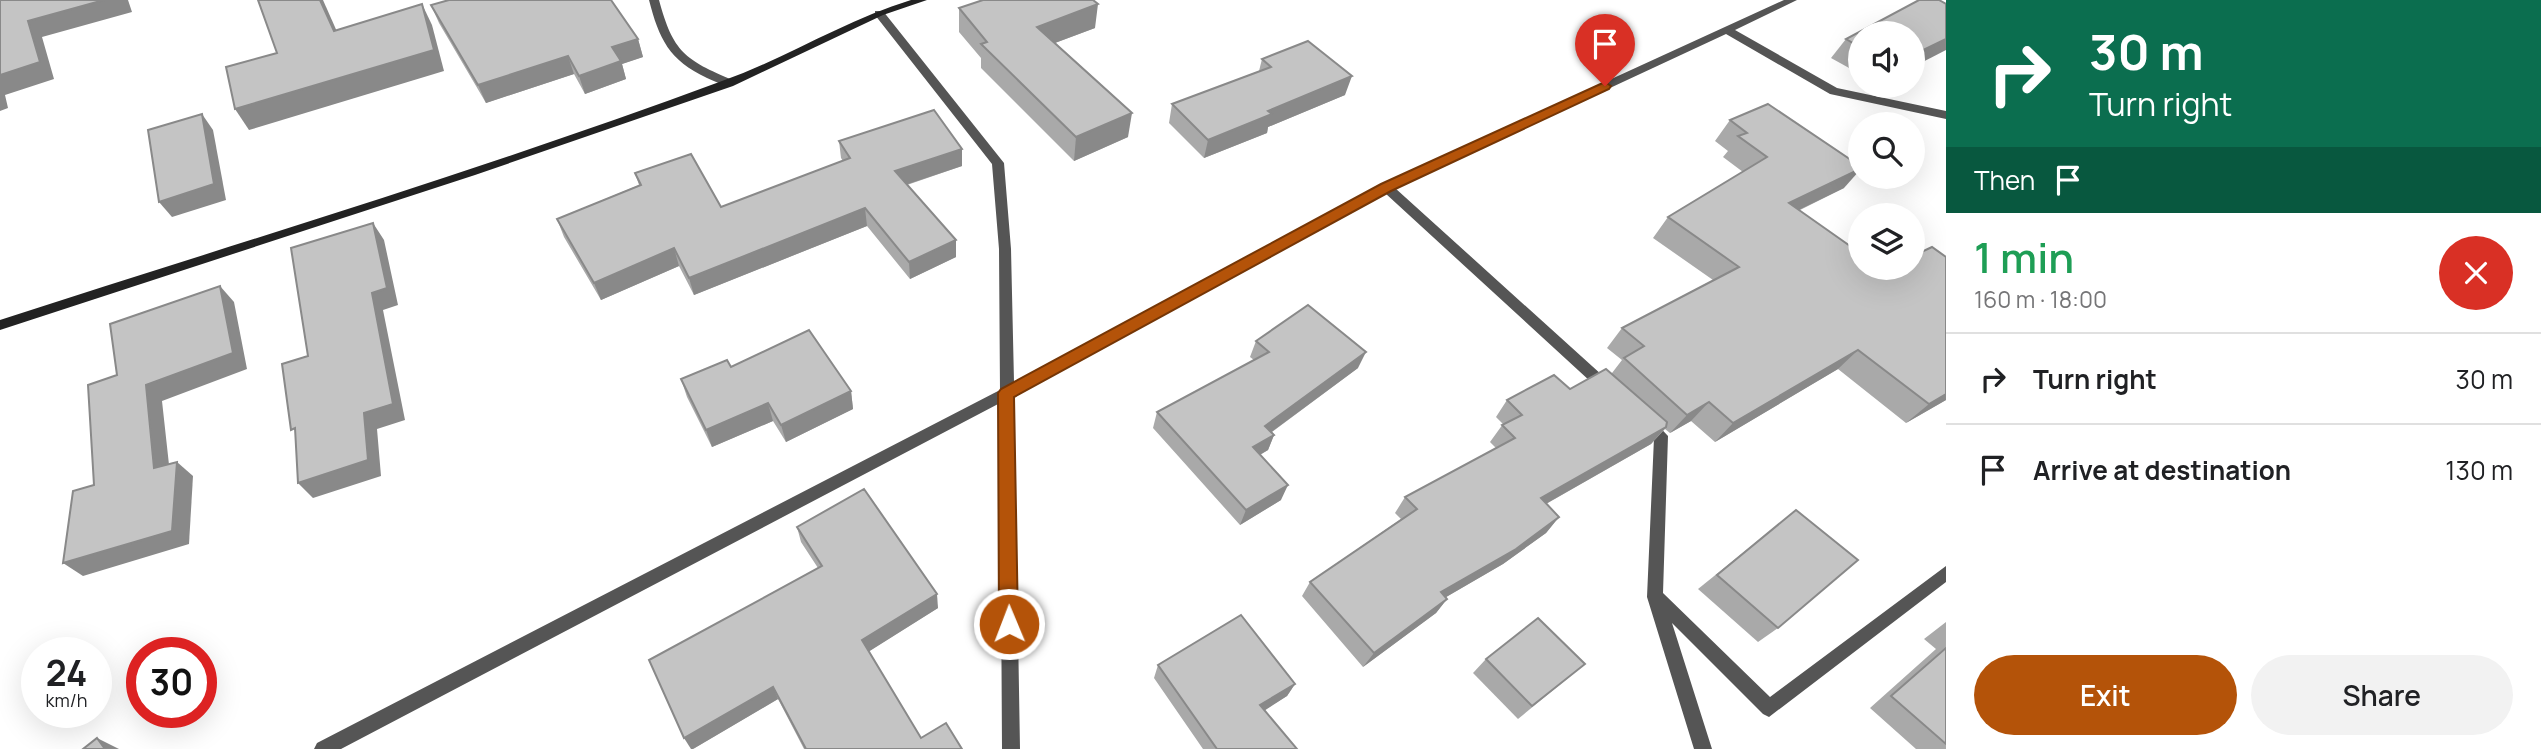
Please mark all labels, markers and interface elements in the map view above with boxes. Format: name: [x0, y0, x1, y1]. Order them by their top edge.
pin: [1575, 14, 1635, 86]
text: 30 m: [2089, 18, 2204, 85]
map controls: [1848, 21, 1925, 280]
button: sound: [1848, 21, 1925, 98]
icon: arrive: [1586, 25, 1624, 63]
icon: right: [1974, 28, 2065, 119]
text: Turn right: [2089, 82, 2232, 126]
button: search: [1848, 112, 1925, 189]
icon: arrive: [2049, 161, 2087, 199]
text: Then: [1974, 162, 2035, 198]
button: layers: [1848, 203, 1925, 280]
text: 1 min: [1974, 228, 2074, 286]
button: close: [2439, 236, 2513, 310]
text: 160 m · 18:00: [1974, 283, 2107, 315]
icon: right: [1974, 360, 2012, 398]
text: Turn right: [2033, 361, 2157, 397]
text: 30 m: [2456, 361, 2513, 397]
icon: arrive: [1974, 451, 2012, 489]
text: Arrive at destination: [2033, 452, 2291, 488]
text: 130 m: [2445, 452, 2513, 488]
position arrow: [972, 587, 1046, 661]
speed limit sign: 30: [126, 637, 217, 728]
text: 24: [46, 649, 87, 697]
button: Exit: [1974, 655, 2237, 735]
button: Share: [2251, 655, 2513, 735]
text: km/h: [46, 688, 87, 712]

